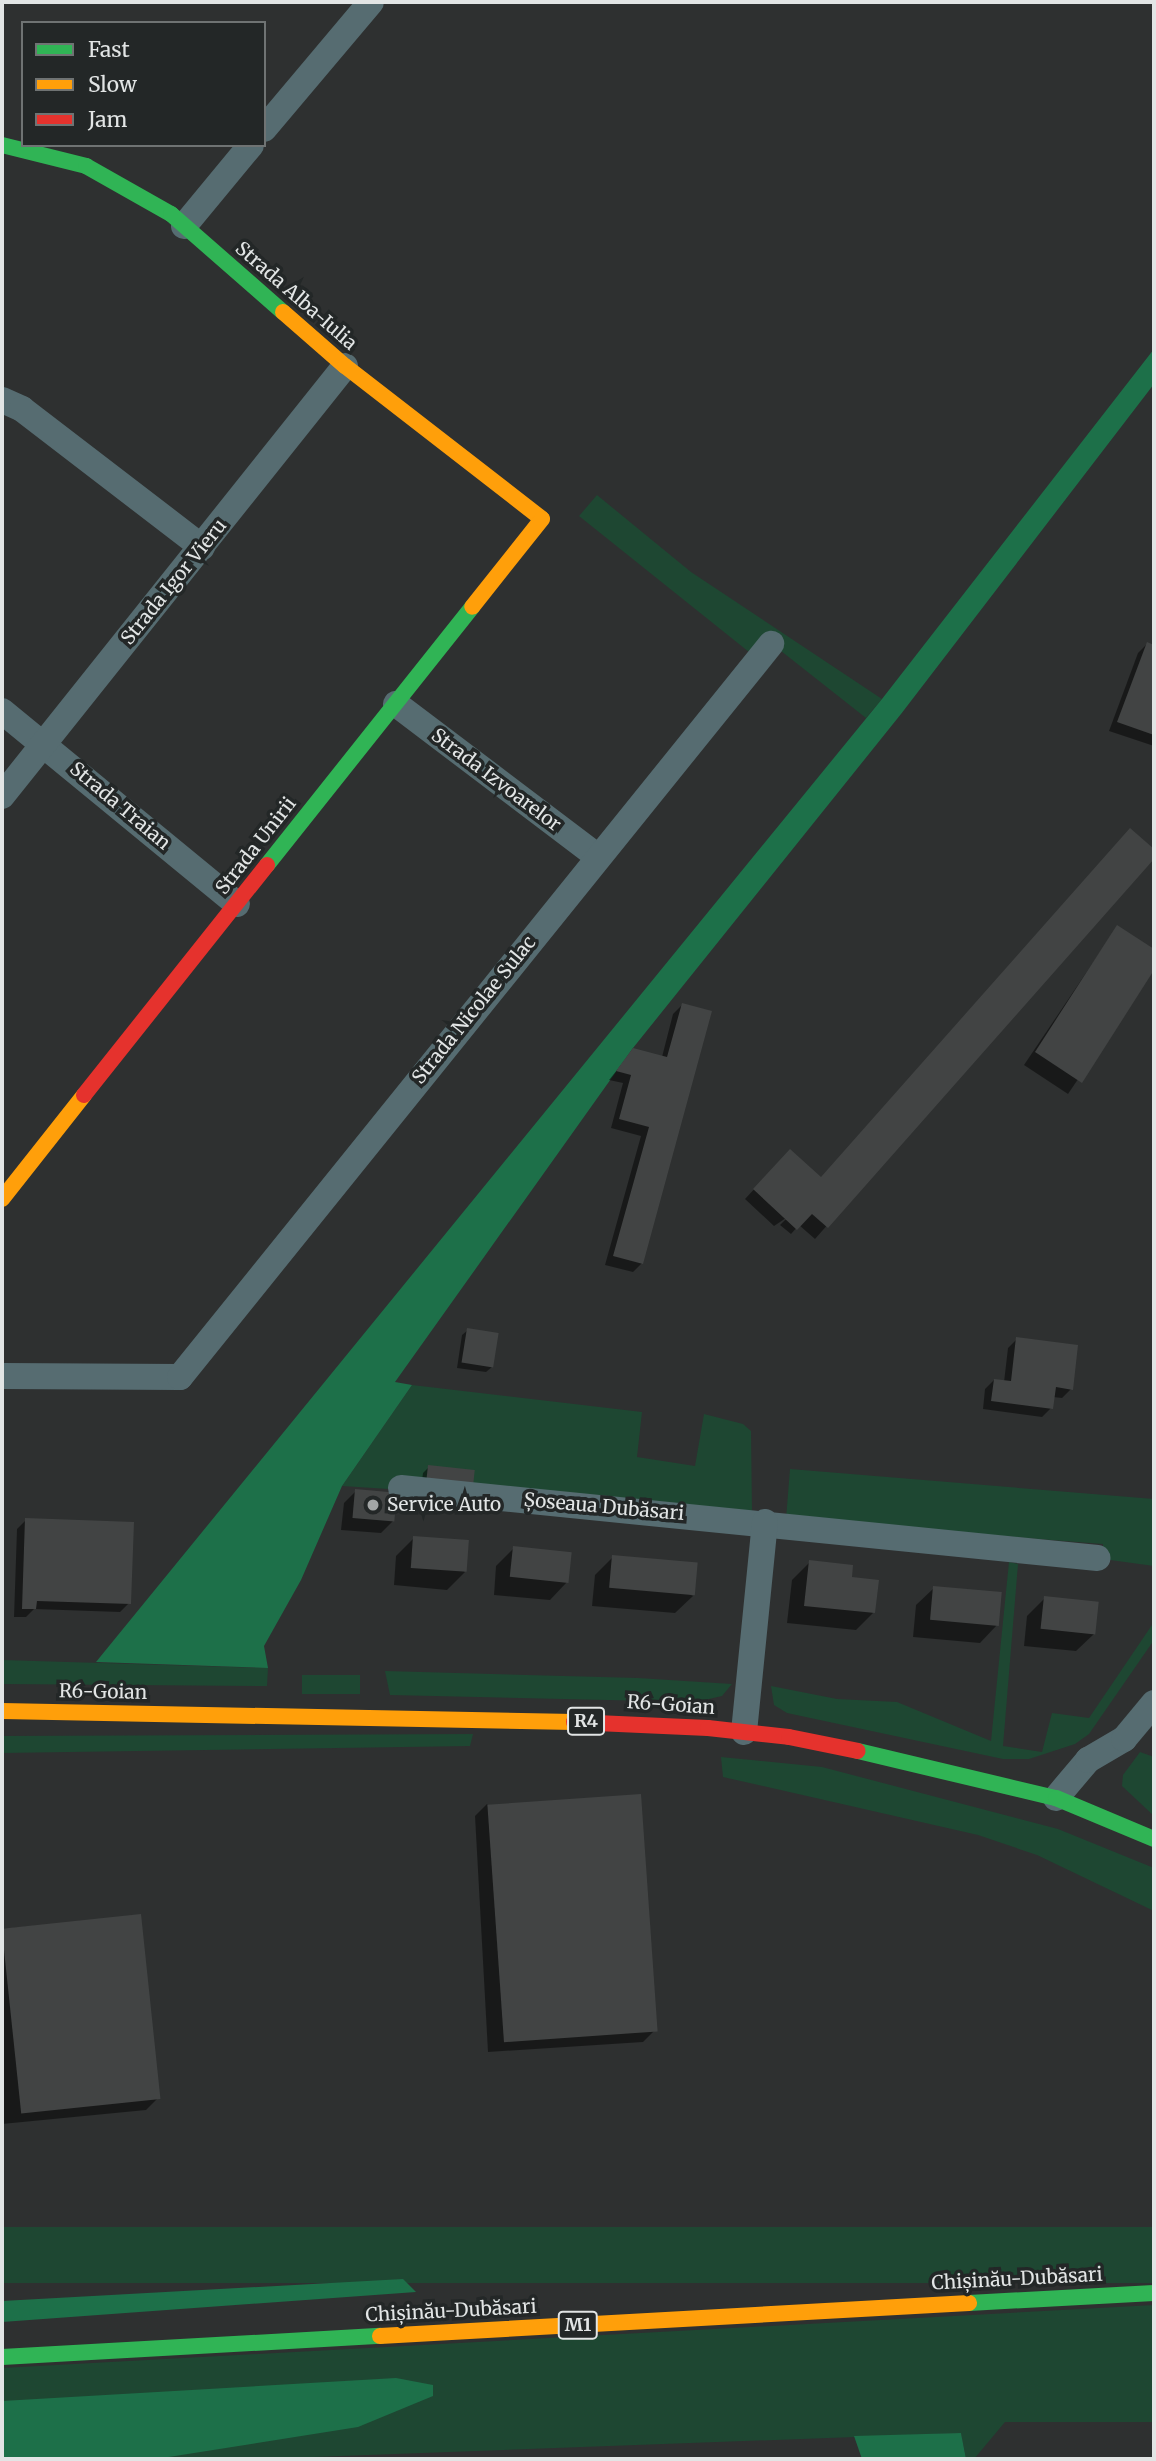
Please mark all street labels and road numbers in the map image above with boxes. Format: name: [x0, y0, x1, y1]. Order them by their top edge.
street label: Strada Alba-Iulia: [231, 237, 361, 355]
street label: Strada Igor Vieru: [116, 515, 232, 649]
street label: Strada Izvoarelor: [427, 724, 565, 836]
street label: Strada Traian: [65, 757, 175, 855]
street label: Strada Unirii: [211, 793, 301, 899]
street label: Strada Nicolae Sulac: [407, 931, 541, 1089]
street label: Șoseaua Dubăsari: [523, 1489, 685, 1525]
street label: R6-Goian: [59, 1680, 147, 1704]
street label: R6-Goian: [626, 1691, 716, 1719]
road number: R4: [567, 1706, 605, 1736]
street label: Chișinău-Dubăsari: [931, 2263, 1103, 2295]
street label: Chișinău-Dubăsari: [365, 2295, 537, 2327]
road number: M1: [557, 2311, 599, 2340]

